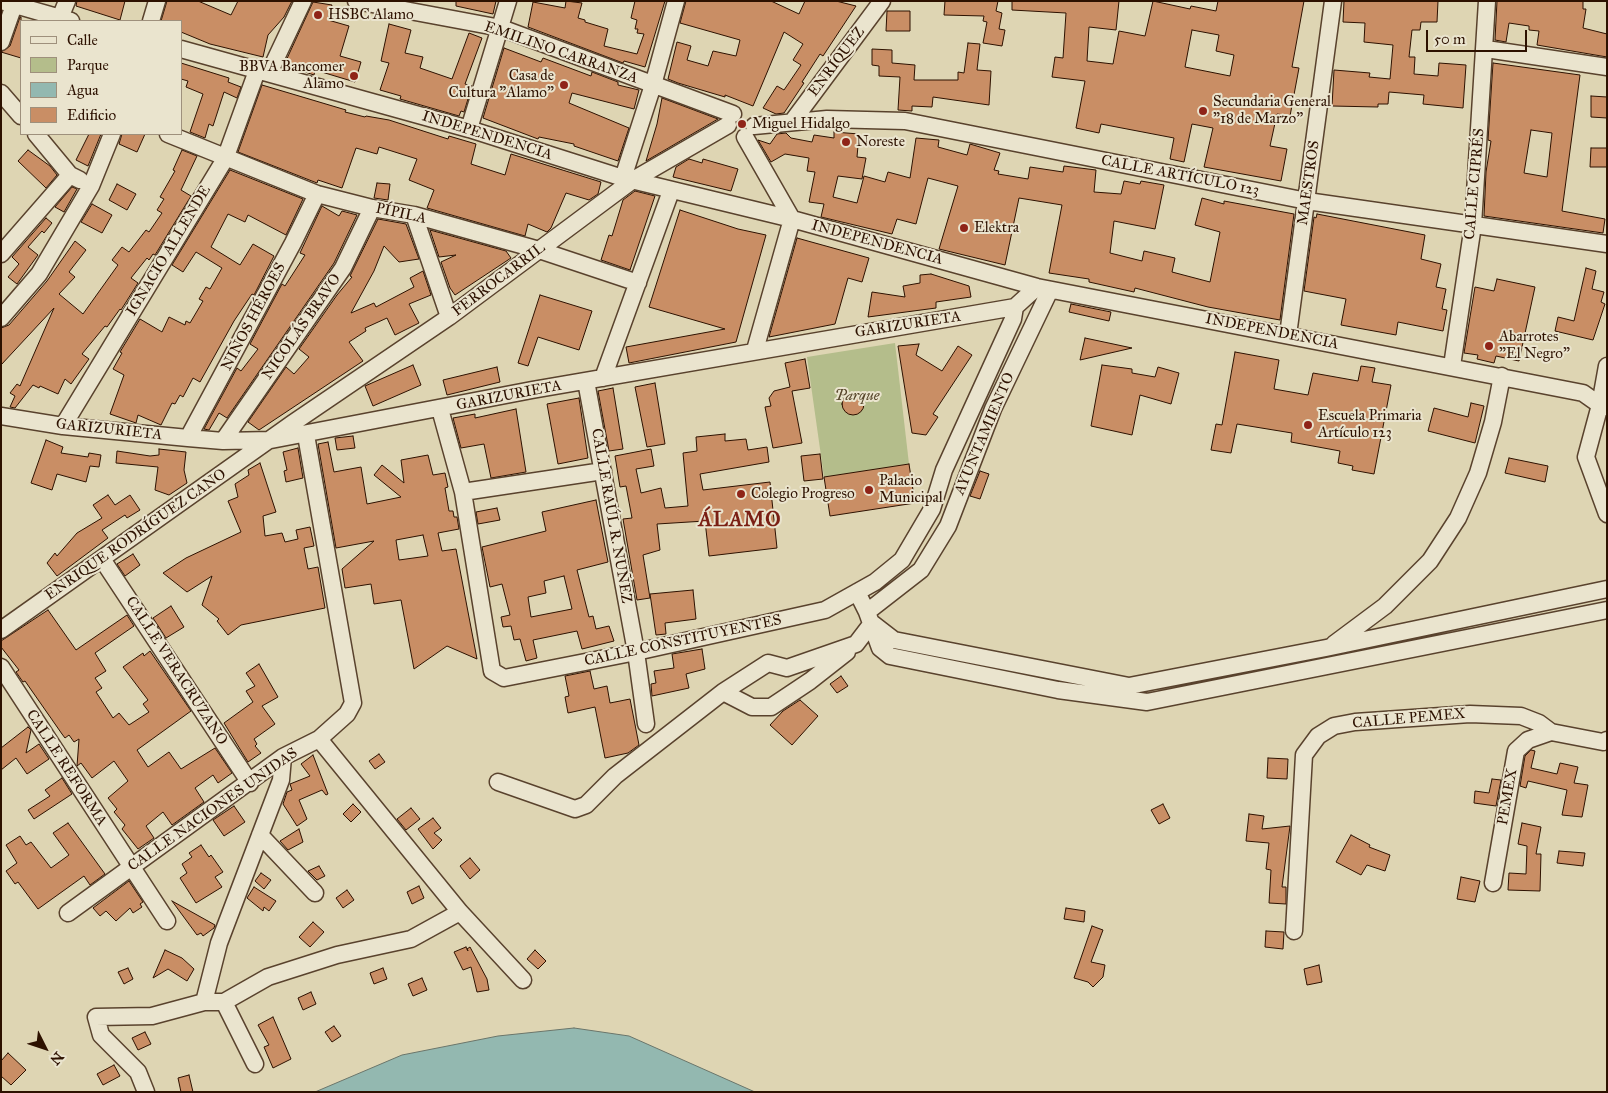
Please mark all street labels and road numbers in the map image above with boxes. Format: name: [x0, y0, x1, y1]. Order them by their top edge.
street label: EMILINO CARRANZA: [482, 18, 640, 88]
street label: ENRÍQUEZ: [805, 24, 869, 100]
street label: INDEPENDENCIA: [420, 108, 554, 164]
street label: CALLE CIPRÉS: [1461, 128, 1489, 240]
street label: MAESTROS: [1294, 139, 1324, 227]
street label: CALLE ARTÍCULO 123: [1099, 152, 1261, 200]
street label: IGNACIO ALLENDE: [123, 183, 215, 319]
street label: PÍPILA: [374, 200, 428, 228]
street label: INDEPENDENCIA: [809, 217, 945, 269]
street label: FERROCARRIL: [449, 239, 549, 321]
street label: NIÑOS HÉROES: [218, 260, 290, 374]
street label: NICOLÁS BRAVO: [259, 271, 345, 383]
street label: GARIZURIETA: [854, 308, 962, 342]
street label: INDEPENDENCIA: [1204, 310, 1340, 354]
street label: AYUNTAMIENTO: [951, 370, 1019, 498]
street label: GARIZURIETA: [455, 377, 563, 415]
street label: GARIZURIETA: [55, 415, 163, 445]
street label: CALLE RAÚL R. NUÑEZ: [587, 427, 635, 605]
street label: ENRIQUE RODRÍGUEZ CANO: [42, 465, 230, 605]
street label: CALLE VERACRUZANO: [121, 593, 231, 749]
street label: CALLE CONSTITUYENTES: [583, 611, 783, 671]
street label: CALLE PEMEX: [1352, 705, 1466, 733]
street label: CALLE REFORMA: [22, 707, 110, 829]
street label: CALLE NACIONES UNIDAS: [125, 744, 301, 876]
street label: PEMEX: [1494, 767, 1522, 827]

